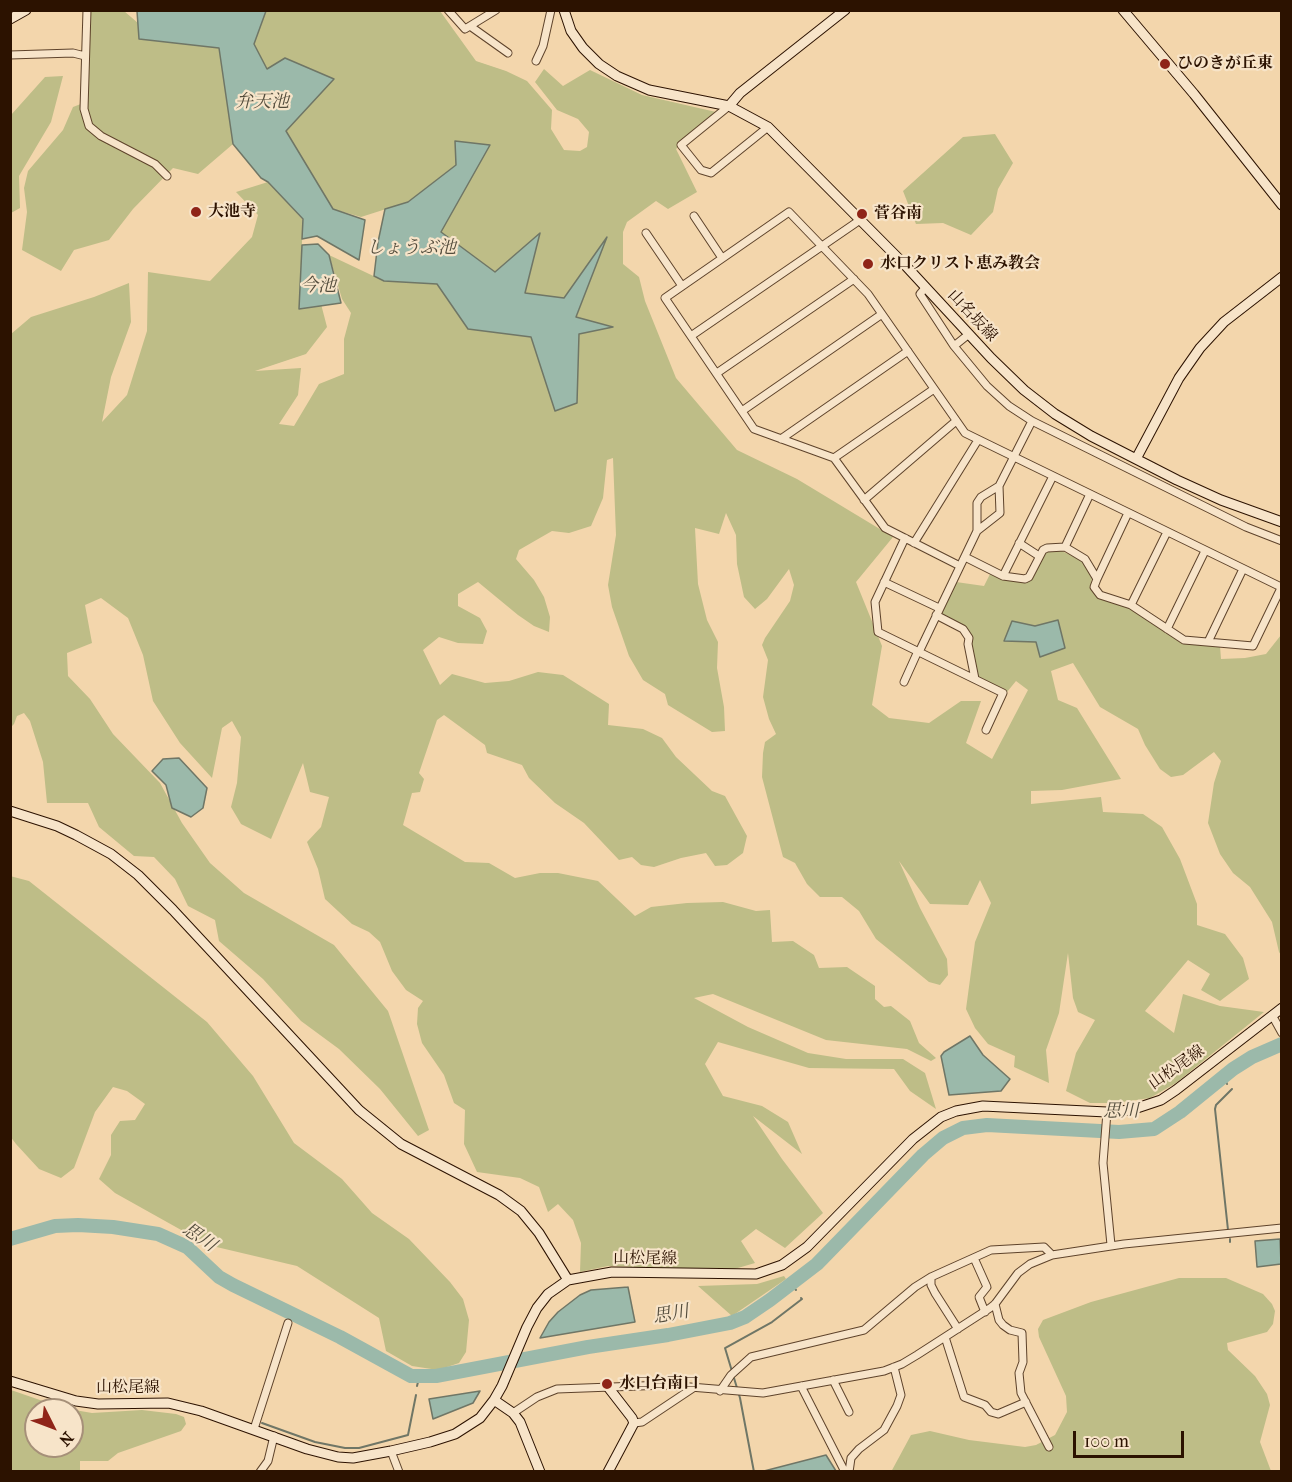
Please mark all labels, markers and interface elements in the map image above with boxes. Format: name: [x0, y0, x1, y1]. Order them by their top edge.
place label: ひのきが丘東: [1177, 54, 1273, 74]
marker: ひのきが丘東: [1158, 57, 1172, 71]
water label: 弁天池: [235, 92, 289, 114]
place label: 大池寺: [208, 202, 256, 222]
place label: 菅谷南: [874, 204, 922, 224]
marker: 大池寺: [189, 205, 203, 219]
marker: 菅谷南: [855, 207, 869, 221]
water label: しょうぶ池: [366, 238, 456, 260]
place label: 水口クリスト恵み教会: [880, 254, 1040, 274]
marker: 水口クリスト恵み教会: [861, 257, 875, 271]
water label: 今池: [300, 276, 336, 298]
street label: 山名坂線: [943, 286, 1001, 346]
street label: 山松尾線: [1145, 1042, 1209, 1094]
water label: 思川: [1103, 1101, 1139, 1123]
water label: 思川: [178, 1219, 220, 1257]
street label: 山松尾線: [613, 1249, 677, 1269]
water label: 思川: [651, 1301, 691, 1329]
place label: 水口台南口: [619, 1374, 699, 1394]
marker: 水口台南口: [600, 1377, 614, 1391]
street label: 山松尾線: [96, 1378, 160, 1398]
north arrow: [24, 1398, 84, 1458]
scale bar: [1076, 1419, 1187, 1457]
text: N: [55, 1428, 77, 1450]
text: 100 m: [1084, 1431, 1129, 1452]

